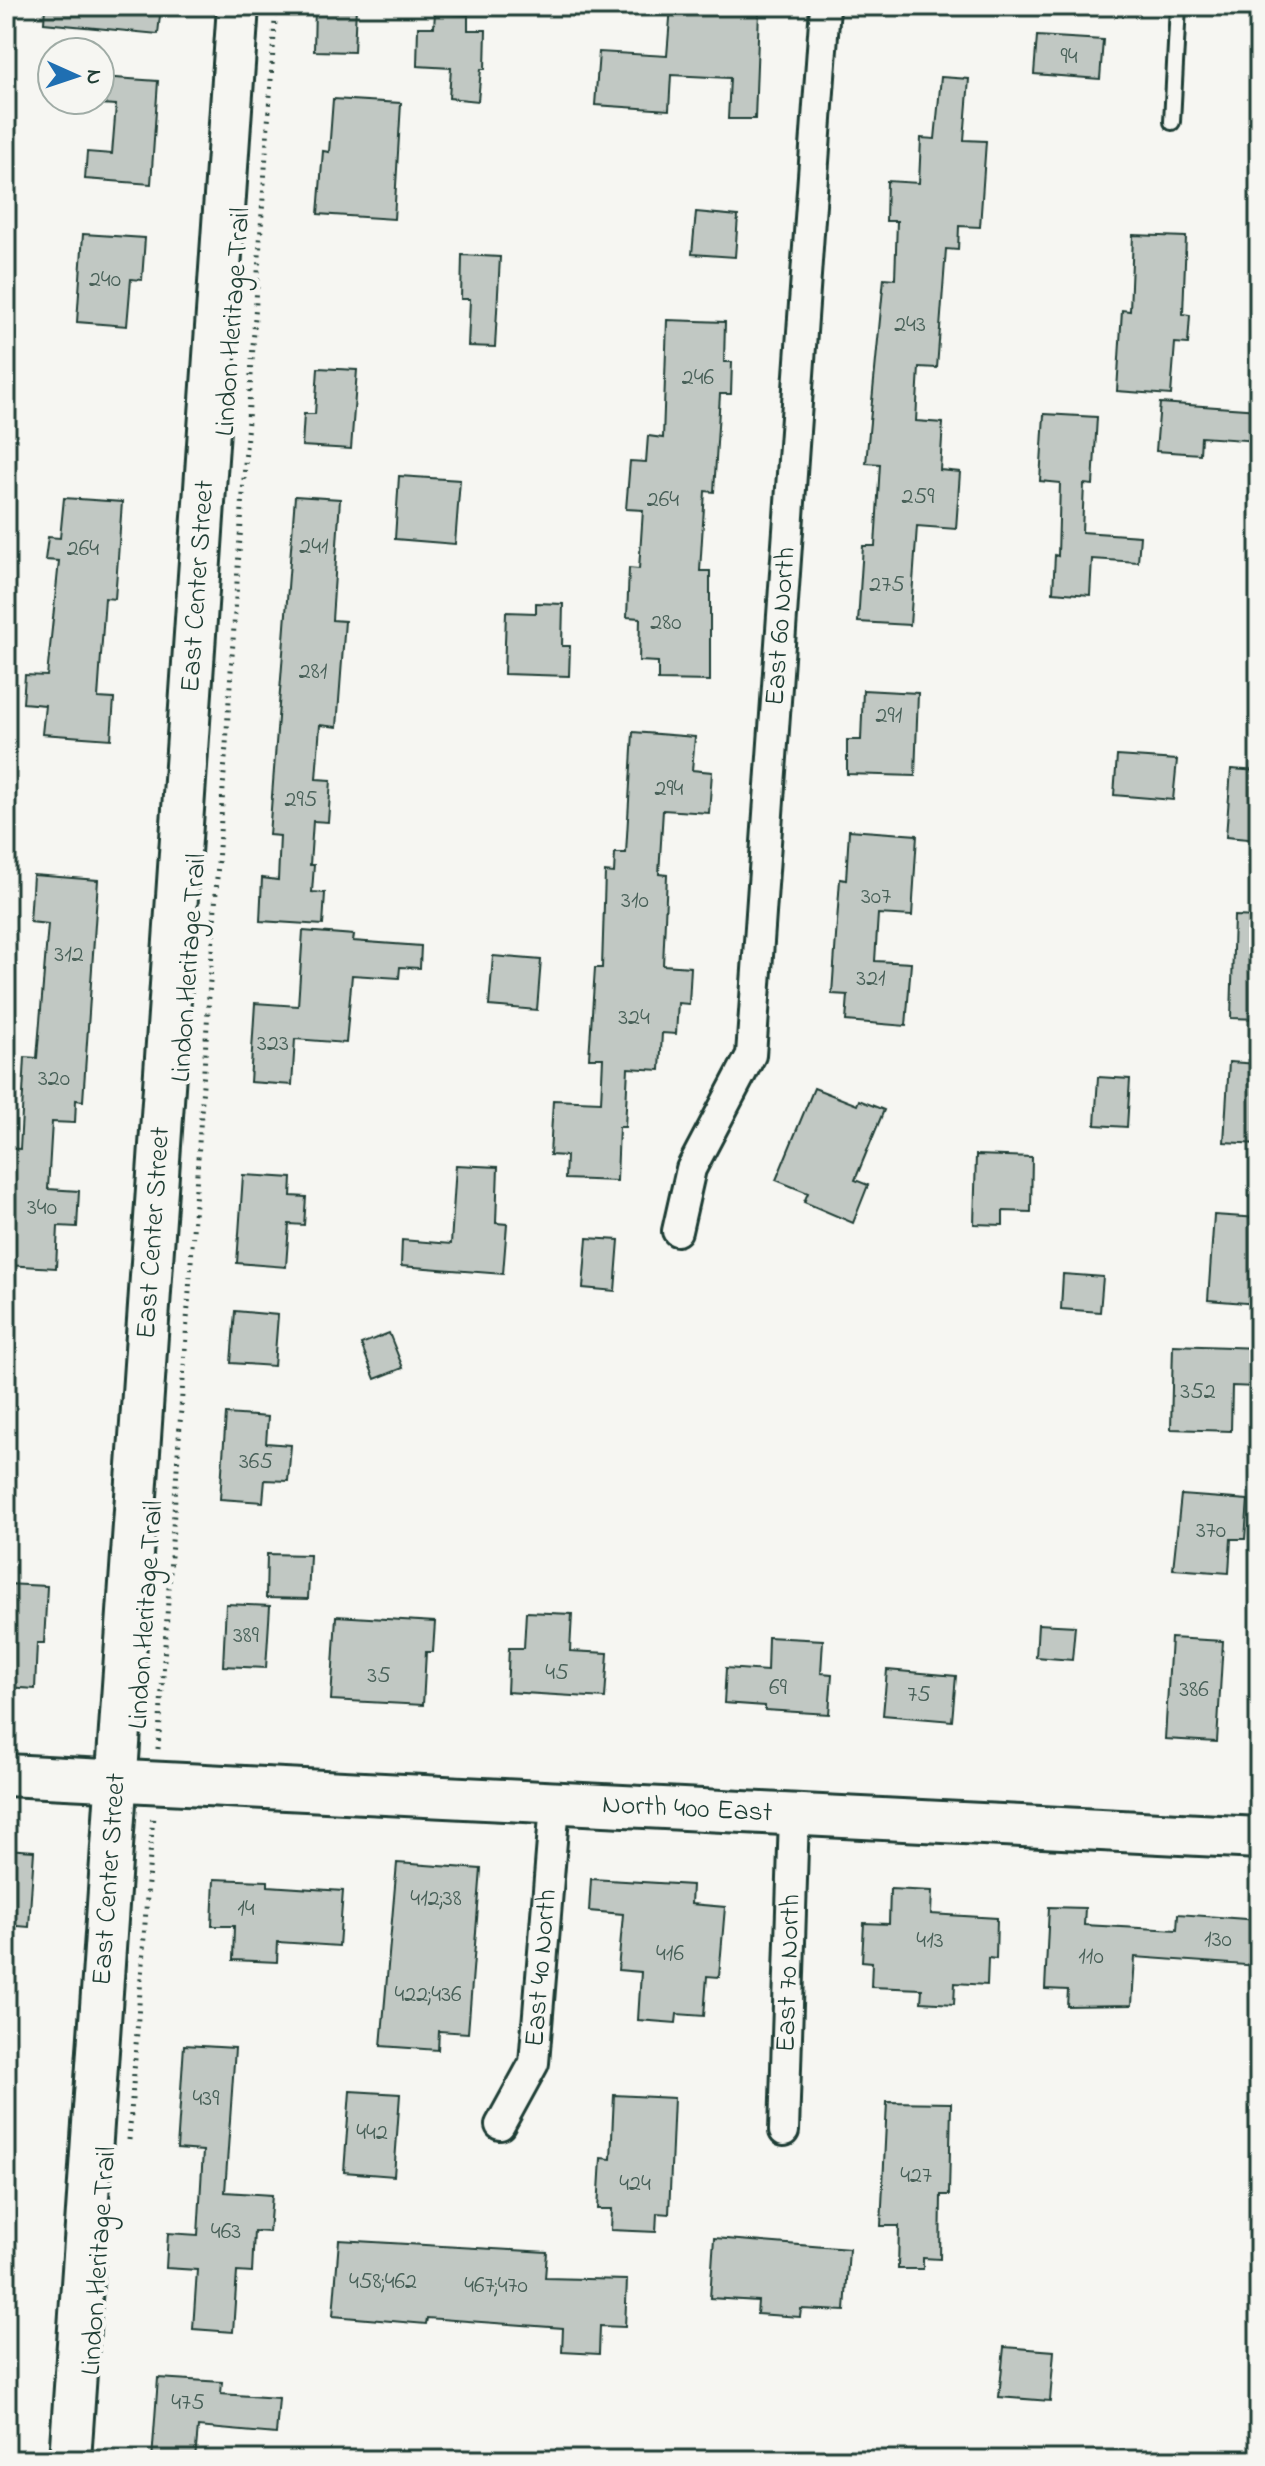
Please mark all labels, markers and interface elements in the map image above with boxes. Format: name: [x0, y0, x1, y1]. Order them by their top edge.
north arrow: [36, 36, 116, 116]
house number: 94: [1060, 40, 1078, 75]
text: N: [77, 69, 109, 85]
street label: Lindon Heritage Trail: [206, 206, 262, 438]
house number: 240: [89, 263, 121, 298]
house number: 243: [894, 308, 926, 343]
house number: 246: [682, 361, 715, 396]
street label: East Center Street: [171, 479, 226, 694]
house number: 259: [902, 480, 935, 515]
house number: 264: [647, 483, 679, 518]
house number: 241: [299, 530, 329, 565]
house number: 264: [67, 532, 99, 567]
street label: East 60 North: [755, 546, 807, 707]
house number: 275: [869, 568, 905, 603]
house number: 280: [650, 606, 682, 641]
house number: 281: [299, 655, 328, 690]
house number: 291: [876, 699, 903, 734]
house number: 294: [654, 772, 684, 807]
house number: 295: [285, 783, 318, 818]
street label: Lindon Heritage Trail: [162, 852, 218, 1084]
house number: 307: [861, 880, 891, 915]
house number: 310: [621, 884, 649, 919]
house number: 312: [54, 938, 84, 973]
house number: 321: [856, 962, 886, 997]
house number: 324: [618, 1001, 650, 1036]
house number: 323: [257, 1027, 289, 1062]
house number: 320: [38, 1062, 70, 1097]
street label: East Center Street: [126, 1125, 182, 1340]
house number: 340: [27, 1191, 57, 1226]
house number: 352: [1180, 1375, 1216, 1410]
house number: 365: [239, 1445, 273, 1480]
street label: Lindon Heritage Trail: [119, 1499, 175, 1731]
house number: 370: [1196, 1514, 1226, 1549]
house number: 389: [233, 1619, 260, 1654]
house number: 45: [545, 1656, 569, 1691]
house number: 35: [367, 1659, 391, 1694]
house number: 69: [769, 1671, 788, 1706]
house number: 386: [1179, 1673, 1209, 1708]
house number: 75: [907, 1678, 931, 1713]
street label: East Center Street: [82, 1772, 137, 1987]
street label: North 400 East: [601, 1784, 773, 1834]
house number: 412;38: [410, 1882, 462, 1917]
street label: East 40 North: [515, 1887, 569, 2049]
house number: 14: [237, 1892, 255, 1927]
street label: East 70 North: [766, 1893, 812, 2053]
house number: 130: [1204, 1923, 1232, 1958]
house number: 413: [916, 1924, 944, 1959]
house number: 416: [656, 1937, 684, 1972]
house number: 110: [1078, 1940, 1104, 1975]
house number: 422;436: [394, 1978, 462, 2013]
house number: 439: [192, 2082, 220, 2117]
house number: 442: [356, 2116, 388, 2151]
street label: Lindon Heritage Trail: [72, 2145, 128, 2377]
house number: 427: [900, 2159, 932, 2194]
house number: 424: [619, 2167, 651, 2202]
house number: 463: [211, 2215, 241, 2250]
house number: 458;462: [349, 2265, 417, 2300]
house number: 467;470: [464, 2269, 528, 2304]
house number: 475: [171, 2386, 205, 2421]

